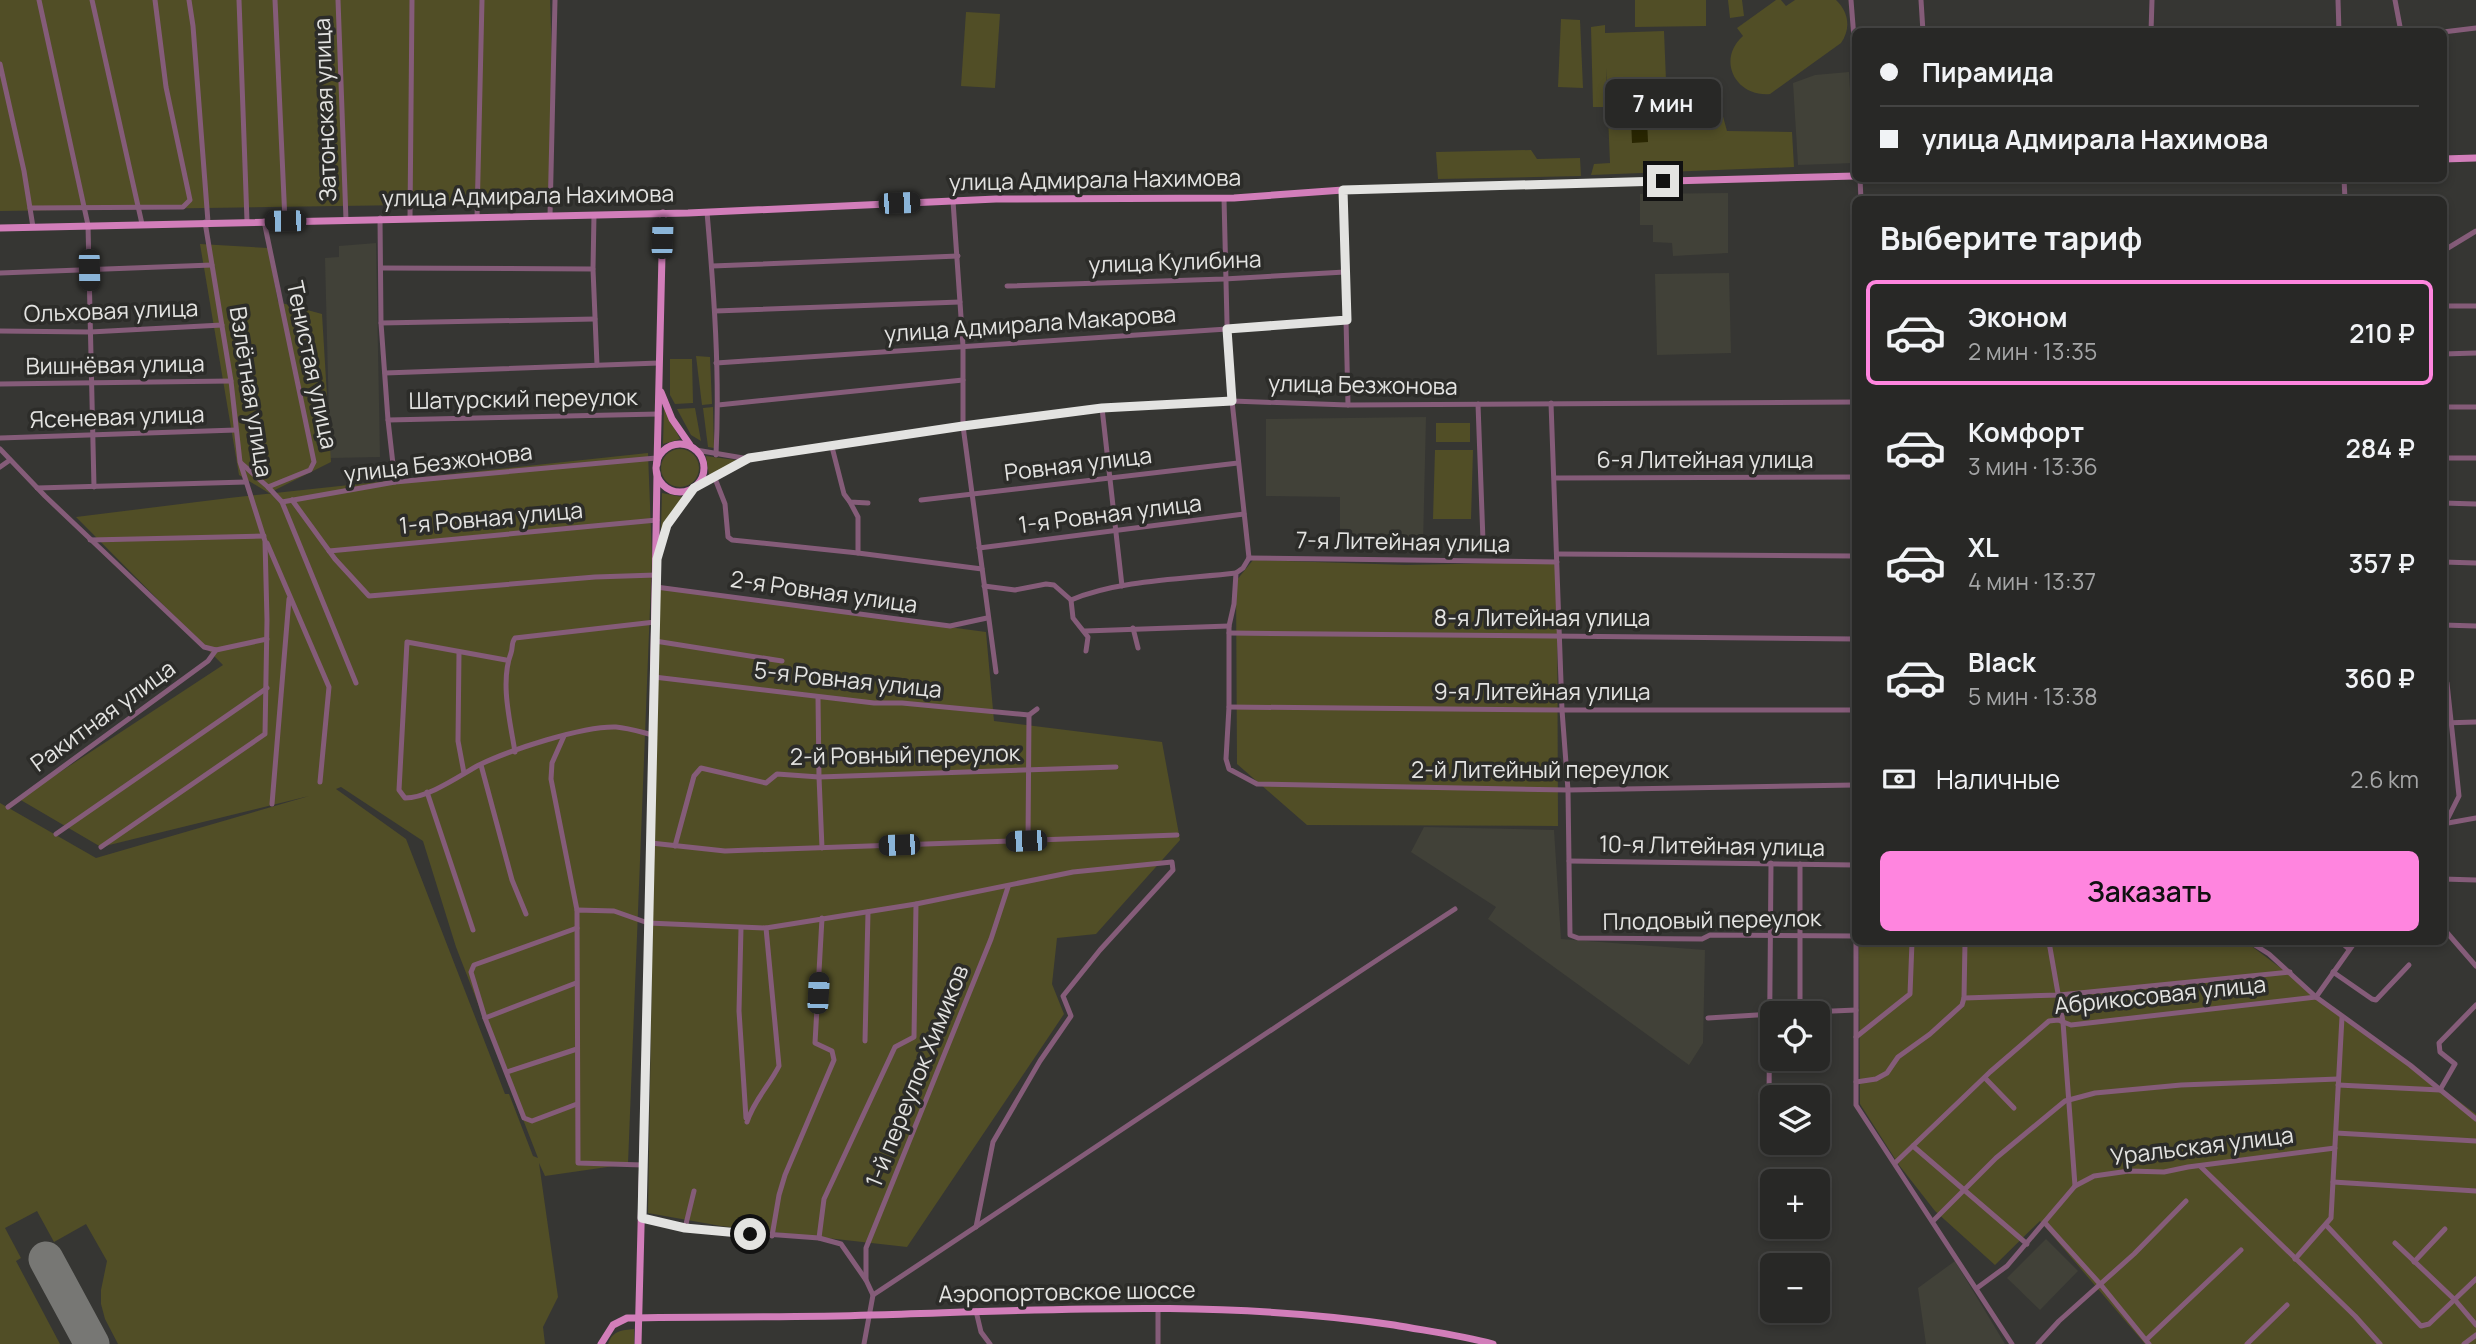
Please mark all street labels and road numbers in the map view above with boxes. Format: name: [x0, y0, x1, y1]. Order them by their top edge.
street label: Затонская улица: [305, 17, 343, 203]
street label: улица Адмирала Нахимова: [949, 160, 1241, 198]
street label: улица Адмирала Нахимова: [382, 176, 674, 214]
street label: улица Кулибина: [1088, 242, 1262, 280]
street label: Тенистая улица: [280, 278, 346, 452]
street label: Ольховая улица: [23, 291, 199, 329]
street label: улица Адмирала Макарова: [883, 297, 1177, 349]
street label: Взлётная улица: [223, 304, 281, 480]
street label: Вишнёвая улица: [25, 346, 205, 382]
street label: улица Безжонова: [1268, 366, 1458, 402]
street label: Шатурский переулок: [408, 380, 638, 416]
street label: Ясеневая улица: [29, 397, 205, 435]
street label: улица Безжонова: [342, 435, 534, 489]
street label: Ровная улица: [1002, 438, 1154, 488]
street label: 6-я Литейная улица: [1596, 443, 1814, 475]
street label: 1-я Ровная улица: [1016, 486, 1203, 540]
street label: 1-я Ровная улица: [398, 493, 584, 541]
street label: 7-я Литейная улица: [1296, 523, 1510, 559]
street label: 2-я Ровная улица: [729, 562, 920, 620]
street label: 8-я Литейная улица: [1434, 601, 1650, 633]
street label: Ракитная улица: [24, 652, 181, 779]
street label: 5-я Ровная улица: [753, 653, 944, 705]
street label: 9-я Литейная улица: [1433, 675, 1651, 707]
street label: 2-й Ровный переулок: [790, 736, 1021, 772]
street label: 2-й Литейный переулок: [1411, 753, 1669, 785]
street label: 10-я Литейная улица: [1599, 827, 1825, 863]
street label: Плодовый переулок: [1602, 901, 1822, 937]
street label: 1-й переулок Химиков: [857, 960, 975, 1192]
street label: Абрикосовая улица: [2052, 967, 2267, 1021]
street label: Уральская улица: [2108, 1118, 2295, 1172]
street label: Аэропортовское шоссе: [938, 1273, 1196, 1309]

